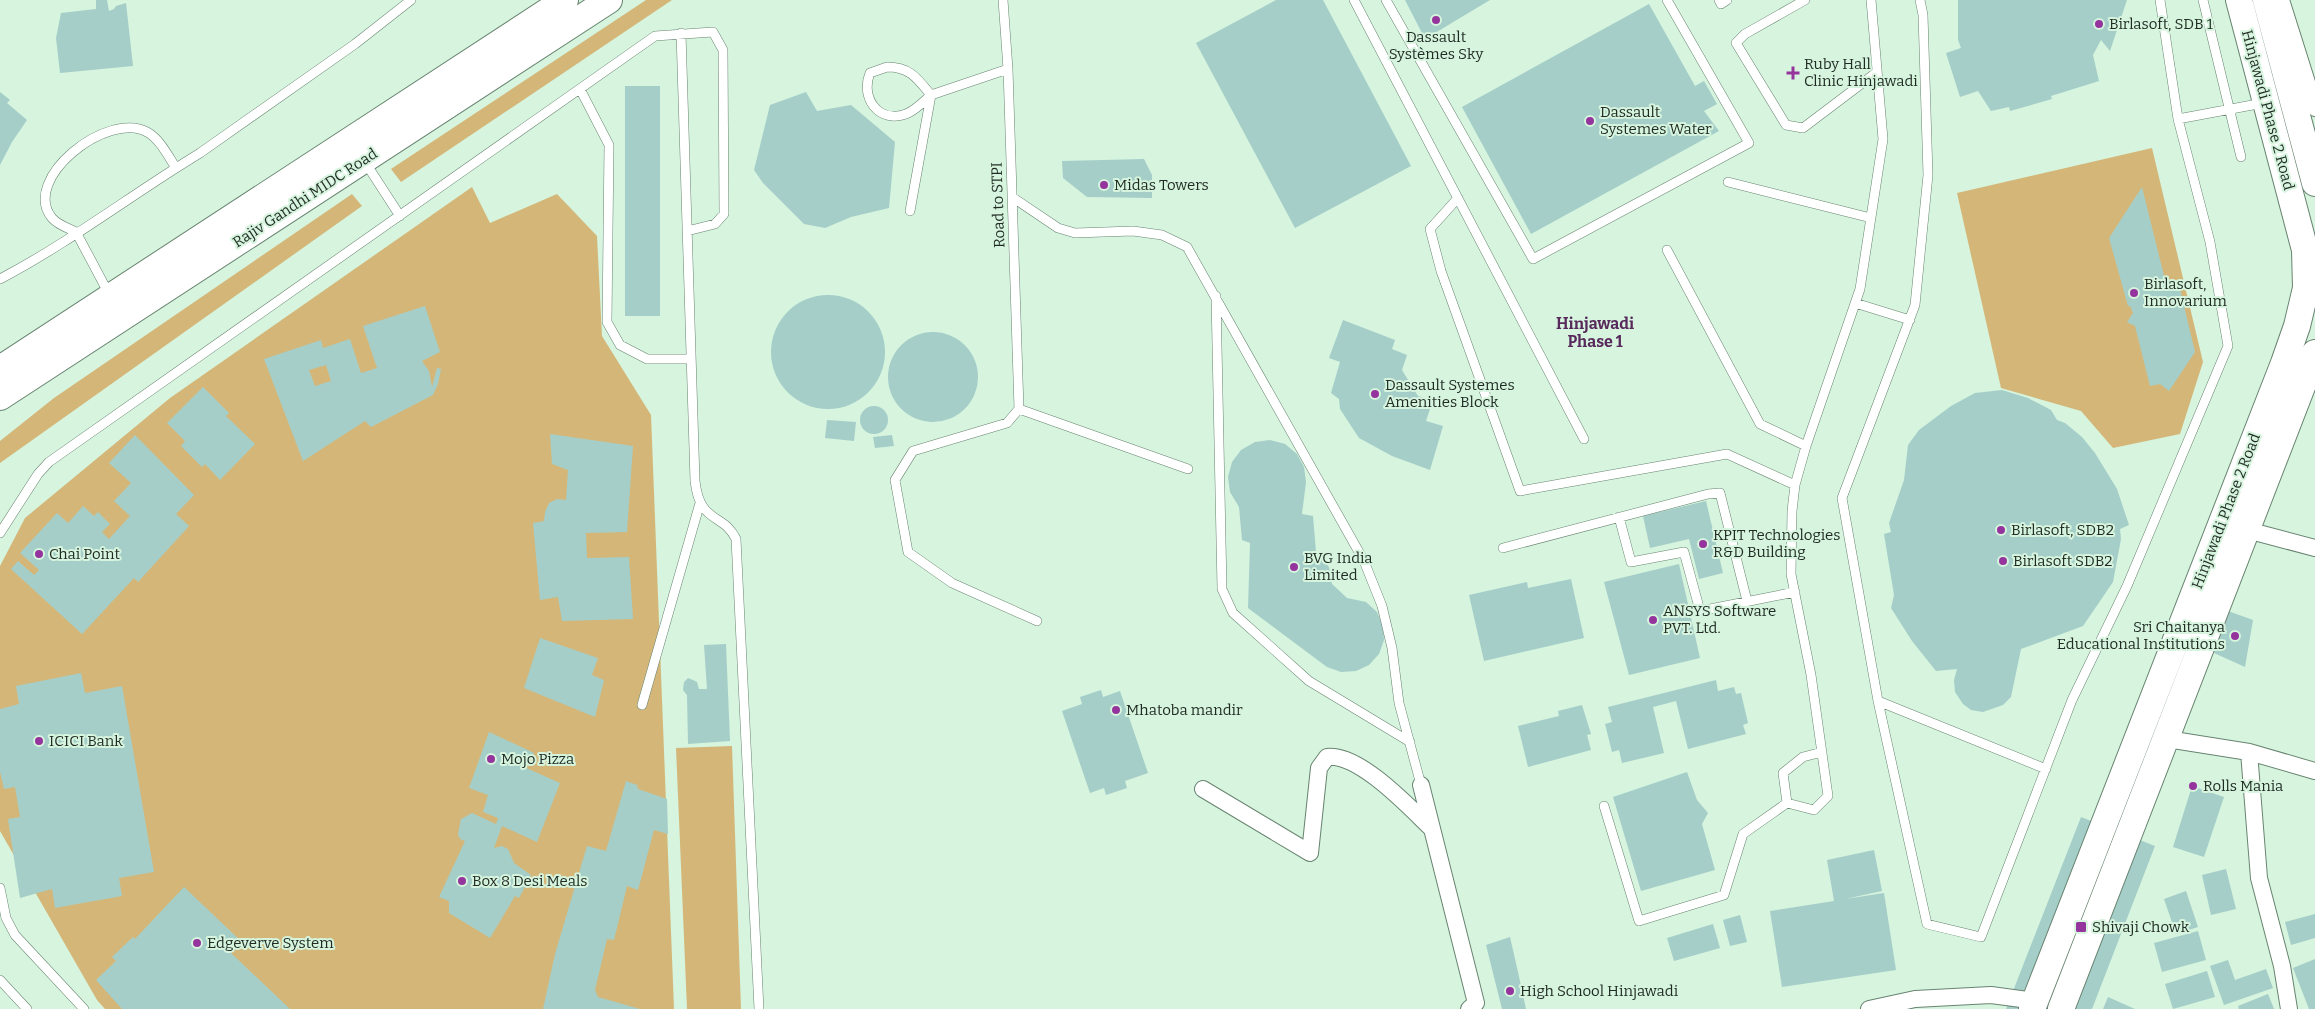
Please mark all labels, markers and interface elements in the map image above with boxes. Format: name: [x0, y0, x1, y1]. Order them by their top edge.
marker: Dassault Systèmes Sky: [1430, 14, 1442, 26]
place label: Birlasoft, SDB 1: [2109, 15, 2213, 33]
marker: Birlasoft, SDB 1: [2093, 18, 2105, 30]
place label: Dassault Systèmes Sky: [1389, 28, 1483, 63]
street label: Hinjawadi Phase 2 Road: [2238, 28, 2298, 192]
place label: Ruby Hall Clinic Hinjawadi: [1804, 55, 1918, 90]
marker: Ruby Hall Clinic Hinjawadi: [1786, 66, 1800, 80]
place label: Dassault Systemes Water: [1600, 103, 1712, 138]
marker: Dassault Systemes Water: [1584, 115, 1596, 127]
street label: Rajiv Gandhi MIDC Road: [229, 144, 381, 251]
street label: Road to STPI: [988, 162, 1008, 248]
place label: Midas Towers: [1114, 176, 1209, 194]
marker: Midas Towers: [1098, 179, 1110, 191]
place label: Birlasoft, Innovarium: [2144, 275, 2228, 310]
marker: Birlasoft, Innovarium: [2128, 287, 2140, 299]
district label: Hinjawadi Phase 1: [1556, 314, 1634, 351]
place label: Dassault Systemes Amenities Block: [1385, 376, 1515, 411]
marker: Dassault Systemes Amenities Block: [1369, 388, 1381, 400]
street label: Hinjawadi Phase 2 Road: [2188, 431, 2264, 591]
place label: Birlasoft, SDB2: [2011, 521, 2114, 539]
marker: Birlasoft, SDB2: [1995, 524, 2007, 536]
place label: KPIT Technologies R&D Building: [1713, 526, 1840, 561]
marker: KPIT Technologies R&D Building: [1697, 538, 1709, 550]
place label: Chai Point: [49, 545, 121, 563]
marker: Chai Point: [33, 548, 45, 560]
place label: BVG India Limited: [1304, 549, 1373, 584]
place label: Birlasoft SDB2: [2013, 552, 2113, 570]
marker: Birlasoft SDB2: [1997, 555, 2009, 567]
marker: BVG India Limited: [1288, 561, 1300, 573]
place label: ANSYS Software PVT. Ltd.: [1663, 602, 1776, 637]
marker: ANSYS Software PVT. Ltd.: [1647, 614, 1659, 626]
place label: Sri Chaitanya Educational Institutions: [2057, 618, 2225, 653]
marker: Sri Chaitanya Educational Institutions: [2229, 630, 2241, 642]
place label: Mhatoba mandir: [1126, 701, 1243, 719]
marker: Mhatoba mandir: [1110, 704, 1122, 716]
place label: ICICI Bank: [49, 732, 123, 750]
marker: ICICI Bank: [33, 735, 45, 747]
place label: Mojo Pizza: [501, 750, 574, 768]
marker: Mojo Pizza: [485, 753, 497, 765]
place label: Rolls Mania: [2203, 777, 2283, 795]
marker: Rolls Mania: [2187, 780, 2199, 792]
place label: Box 8 Desi Meals: [472, 872, 587, 890]
marker: Box 8 Desi Meals: [456, 875, 468, 887]
place label: Shivaji Chowk: [2092, 918, 2190, 936]
marker: Shivaji Chowk: [2074, 920, 2088, 934]
place label: Edgeverve System: [207, 934, 334, 952]
marker: Edgeverve System: [191, 937, 203, 949]
place label: High School Hinjawadi: [1520, 982, 1679, 1000]
marker: High School Hinjawadi: [1504, 985, 1516, 997]

